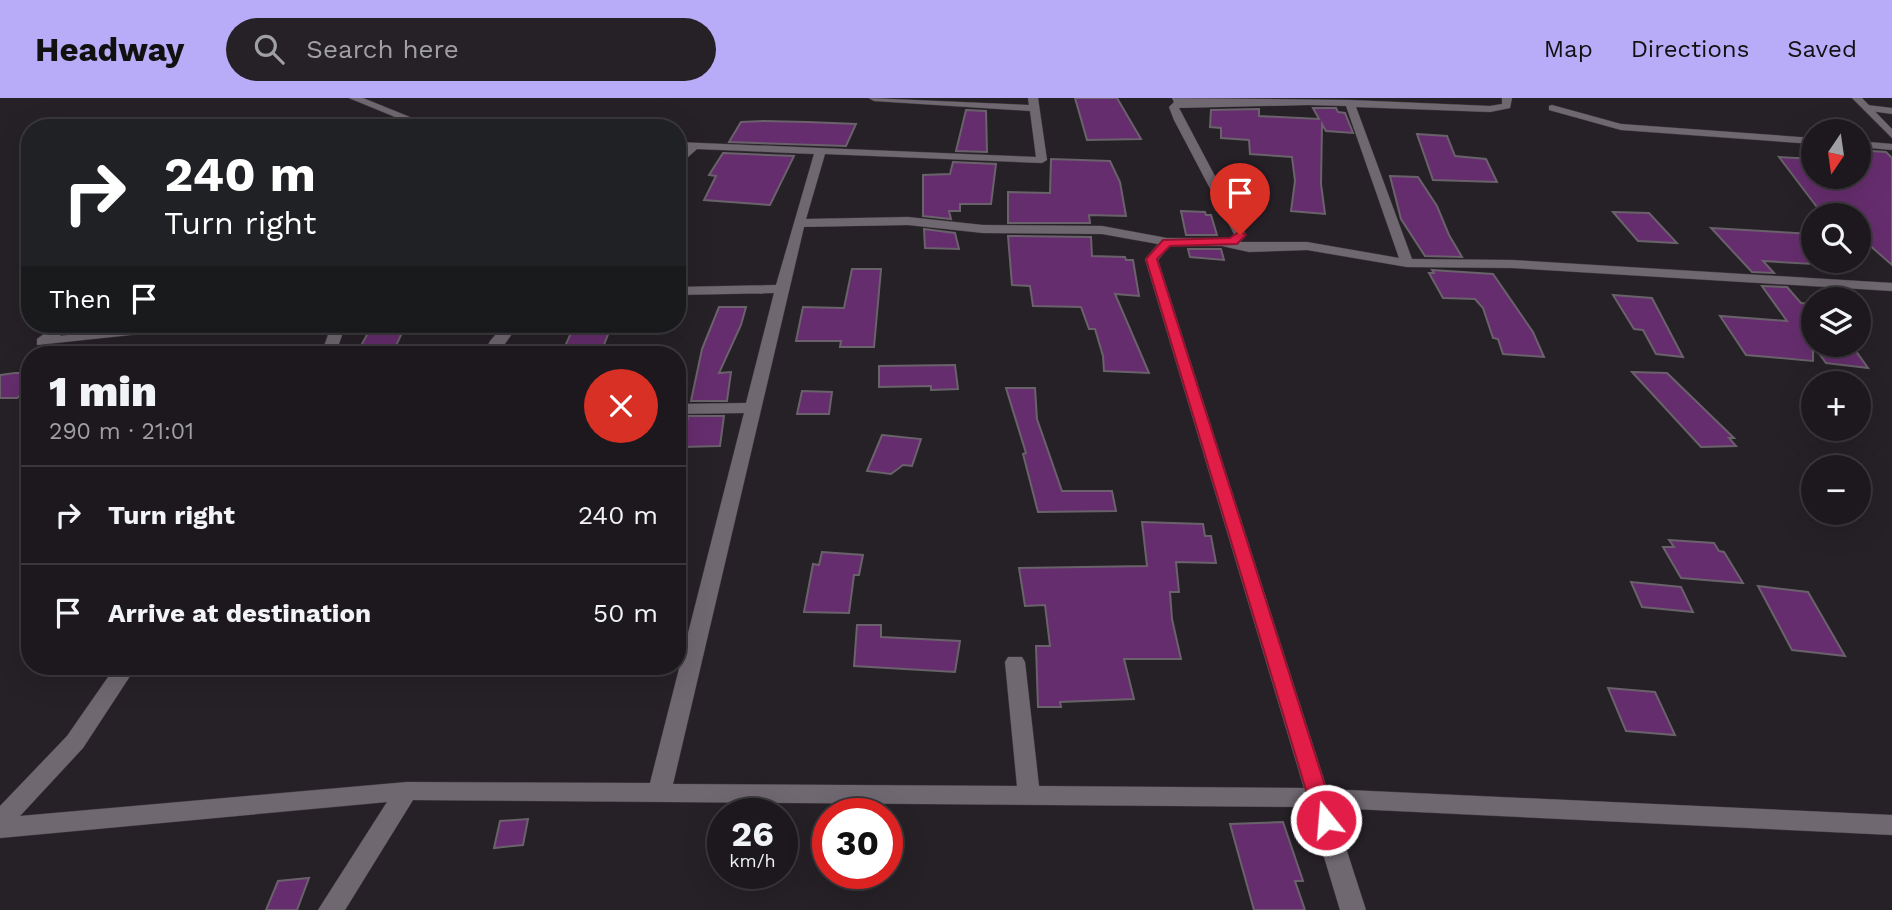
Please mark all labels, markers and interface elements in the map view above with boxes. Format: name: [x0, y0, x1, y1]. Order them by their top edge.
search box: [226, 18, 716, 81]
text: Headway: [35, 30, 184, 69]
icon: search: [250, 30, 288, 68]
text: Search here: [306, 34, 459, 64]
text: Map: [1544, 35, 1593, 63]
text: Directions: [1631, 35, 1749, 63]
text: Saved: [1787, 35, 1857, 63]
north arrow: [1801, 119, 1871, 189]
map controls: [1801, 119, 1871, 525]
text: 240 m: [164, 145, 316, 203]
icon: right: [49, 147, 140, 238]
pin: [1210, 163, 1270, 235]
icon: arrive: [1221, 174, 1259, 212]
button: search: [1801, 203, 1871, 273]
text: Turn right: [164, 204, 316, 242]
icon: arrive: [125, 280, 163, 318]
text: Then: [49, 284, 111, 314]
button: layers: [1801, 287, 1871, 357]
text: 1 min: [49, 367, 157, 416]
button: close: [584, 369, 658, 443]
button: +: [1801, 371, 1871, 441]
text: 290 m · 21:01: [49, 418, 194, 445]
button: −: [1801, 455, 1871, 525]
icon: right: [49, 496, 87, 534]
text: Turn right: [108, 500, 235, 530]
text: 240 m: [578, 500, 658, 530]
icon: arrive: [49, 594, 87, 632]
text: Arrive at destination: [108, 598, 371, 628]
text: 50 m: [593, 598, 658, 628]
position arrow: [1289, 783, 1363, 857]
speed limit sign: 30: [812, 798, 903, 889]
text: 26: [731, 813, 774, 855]
text: km/h: [729, 850, 776, 871]

